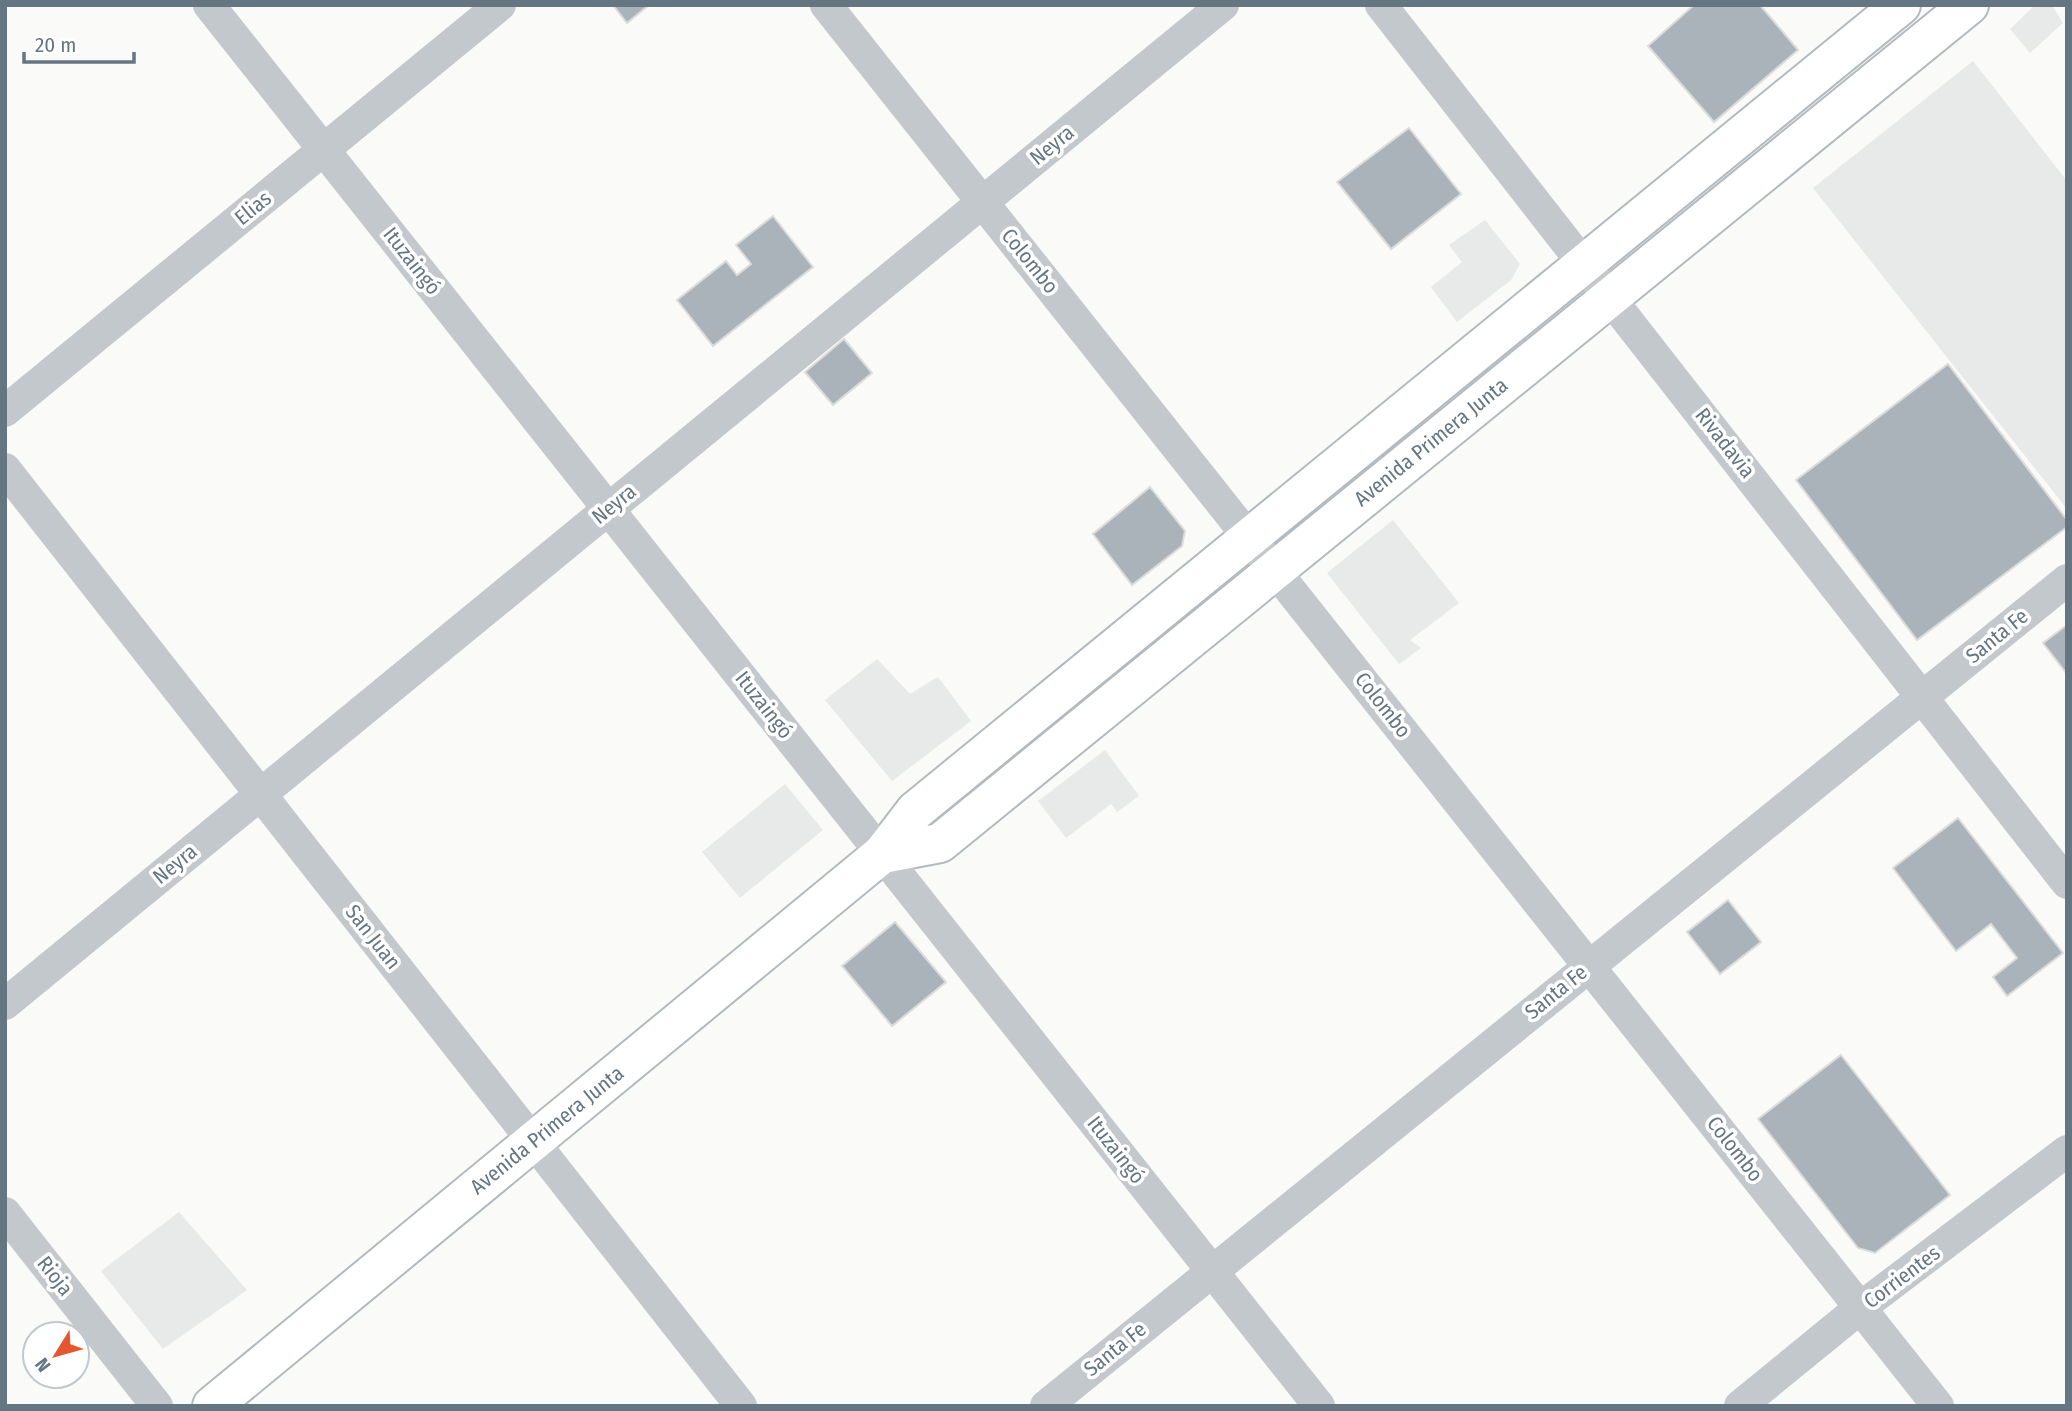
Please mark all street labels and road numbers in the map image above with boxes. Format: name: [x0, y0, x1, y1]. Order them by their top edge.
street label: Neyra: [1025, 119, 1079, 171]
street label: Elias: [229, 185, 277, 231]
street label: Ituzaingó: [378, 222, 446, 300]
street label: Colombo: [996, 223, 1064, 299]
street label: Avenida Primera Junta: [1349, 372, 1513, 512]
street label: Rivadavia: [1689, 403, 1761, 483]
street label: Neyra: [587, 478, 641, 530]
street label: Santa Fe: [1961, 603, 2033, 669]
street label: Ituzaingó: [730, 666, 798, 744]
street label: Colombo: [1349, 667, 1417, 743]
street label: Neyra: [148, 838, 202, 890]
street label: San Juan: [340, 900, 406, 974]
street label: Santa Fe: [1520, 959, 1592, 1025]
street label: Avenida Primera Junta: [465, 1060, 629, 1200]
street label: Ituzaingó: [1082, 1111, 1150, 1189]
street label: Colombo: [1701, 1111, 1769, 1187]
street label: Corrientes: [1859, 1240, 1945, 1314]
street label: Rioja: [31, 1251, 79, 1301]
street label: Santa Fe: [1079, 1316, 1151, 1382]

